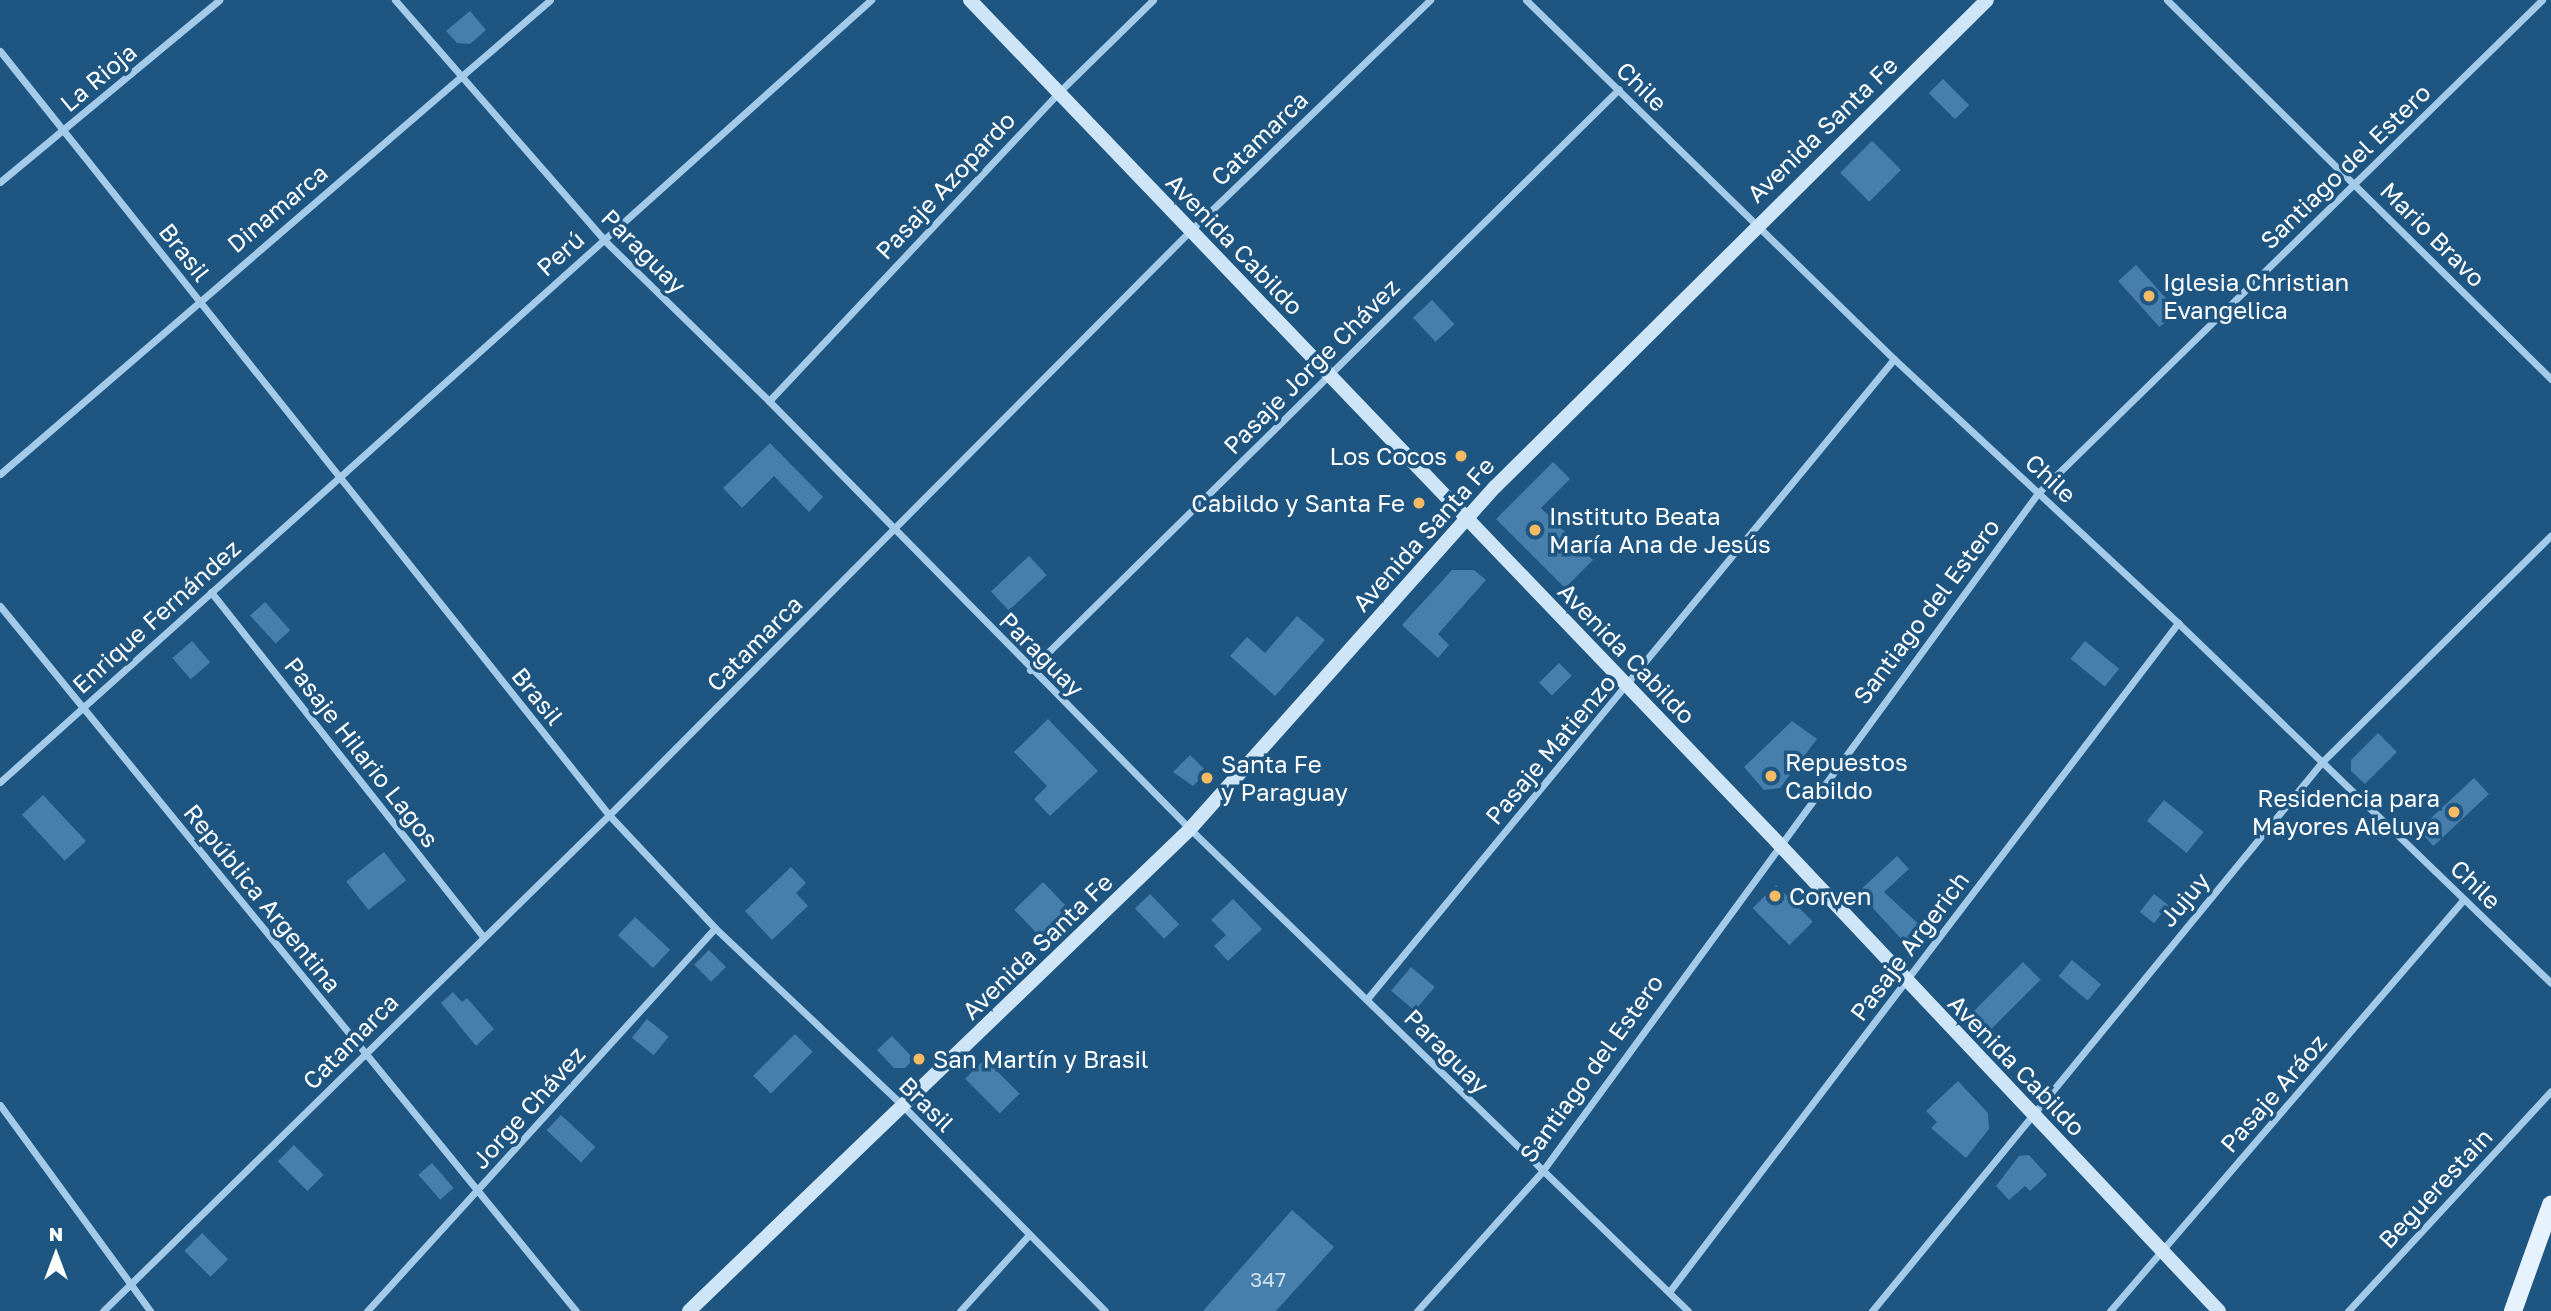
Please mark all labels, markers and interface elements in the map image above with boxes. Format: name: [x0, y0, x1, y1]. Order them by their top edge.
street label: La Rioja: [54, 37, 142, 117]
street label: Avenida Santa Fe: [1741, 50, 1903, 208]
street label: Chile: [1611, 55, 1673, 117]
street label: Santiago del Estero: [2254, 78, 2436, 254]
street label: Catamarca: [1205, 85, 1313, 191]
street label: Pasaje Azopardo: [869, 105, 1021, 265]
street label: Dinamarca: [221, 158, 333, 258]
street label: Avenida Cabildo: [1160, 168, 1310, 320]
street label: Mario Bravo: [2375, 176, 2491, 292]
street label: Paraguay: [596, 203, 692, 299]
street label: Brasil: [153, 217, 217, 287]
street label: Perú: [531, 224, 589, 282]
place label: Iglesia Christian Evangelica: [2163, 268, 2349, 324]
street label: Pasaje Jorge Chávez: [1217, 272, 1405, 460]
marker: Iglesia Christian Evangelica: [2141, 288, 2157, 304]
place label: Los Cocos: [1330, 442, 1447, 470]
street label: Chile: [2020, 447, 2082, 509]
marker: Los Cocos: [1453, 448, 1469, 464]
street label: Avenida Santa Fe: [1346, 451, 1500, 617]
place label: Cabildo y Santa Fe: [1191, 489, 1405, 517]
marker: Cabildo y Santa Fe: [1411, 495, 1427, 511]
place label: Instituto Beata María Ana de Jesús: [1549, 502, 1771, 558]
street label: Santiago del Estero: [1847, 513, 2005, 709]
marker: Instituto Beata María Ana de Jesús: [1527, 522, 1543, 538]
street label: Enrique Fernández: [66, 533, 246, 699]
street label: Avenida Cabildo: [1552, 577, 1702, 729]
street label: Catamarca: [700, 589, 808, 697]
street label: Paraguay: [994, 606, 1090, 702]
street label: Pasaje Hilario Lagos: [279, 651, 445, 853]
street label: Brasil: [506, 661, 570, 731]
street label: Pasaje Matienzo: [1479, 668, 1621, 830]
place label: Repuestos Cabildo: [1785, 748, 1908, 804]
place label: Santa Fe y Paraguay: [1221, 750, 1348, 806]
marker: Repuestos Cabildo: [1763, 768, 1779, 784]
marker: Santa Fe y Paraguay: [1199, 770, 1215, 786]
place label: Residencia para Mayores Aleluya: [2252, 784, 2440, 840]
street label: República Argentina: [178, 798, 348, 998]
marker: Residencia para Mayores Aleluya: [2446, 804, 2462, 820]
street label: Chile: [2445, 853, 2507, 915]
street label: Pasaje Argerich: [1844, 866, 1974, 1026]
street label: Jujuy: [2153, 866, 2215, 932]
street label: Avenida Santa Fe: [956, 867, 1118, 1025]
place label: Corven: [1789, 882, 1871, 910]
marker: Corven: [1767, 888, 1783, 904]
street label: Santiago del Estero: [1513, 969, 1669, 1167]
street label: Catamarca: [296, 987, 404, 1095]
street label: Avenida Cabildo: [1942, 989, 2092, 1141]
street label: Paraguay: [1399, 1003, 1495, 1099]
street label: Pasaje Aráoz: [2214, 1028, 2332, 1158]
street label: Jorge Chávez: [466, 1040, 590, 1174]
place label: San Martín y Brasil: [933, 1045, 1149, 1073]
marker: San Martín y Brasil: [911, 1051, 927, 1067]
street label: Brasil: [894, 1071, 960, 1137]
street label: Beguerestain: [2372, 1122, 2498, 1254]
north arrow: [21, 1220, 91, 1290]
text: N: [49, 1222, 63, 1245]
house number: 347: [1250, 1266, 1286, 1292]

